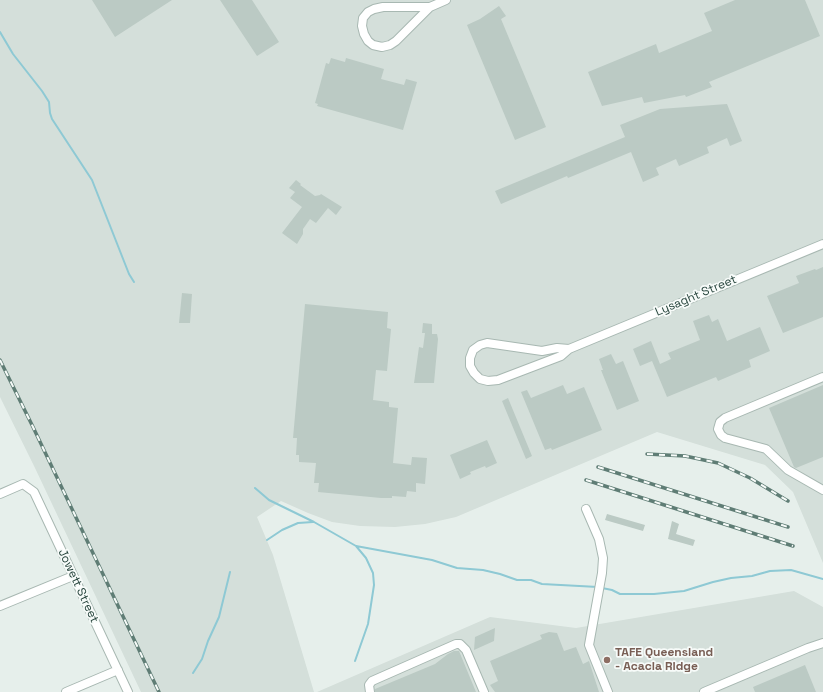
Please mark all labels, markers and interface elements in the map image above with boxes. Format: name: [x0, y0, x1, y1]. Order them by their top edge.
street label: Lysaght Street: [653, 272, 739, 320]
street label: Jowett Street: [55, 547, 101, 625]
place label: TAFE Queensland - Acacia Ridge: [615, 646, 713, 674]
marker: TAFE Queensland - Acacia Ridge: [602, 655, 612, 665]

